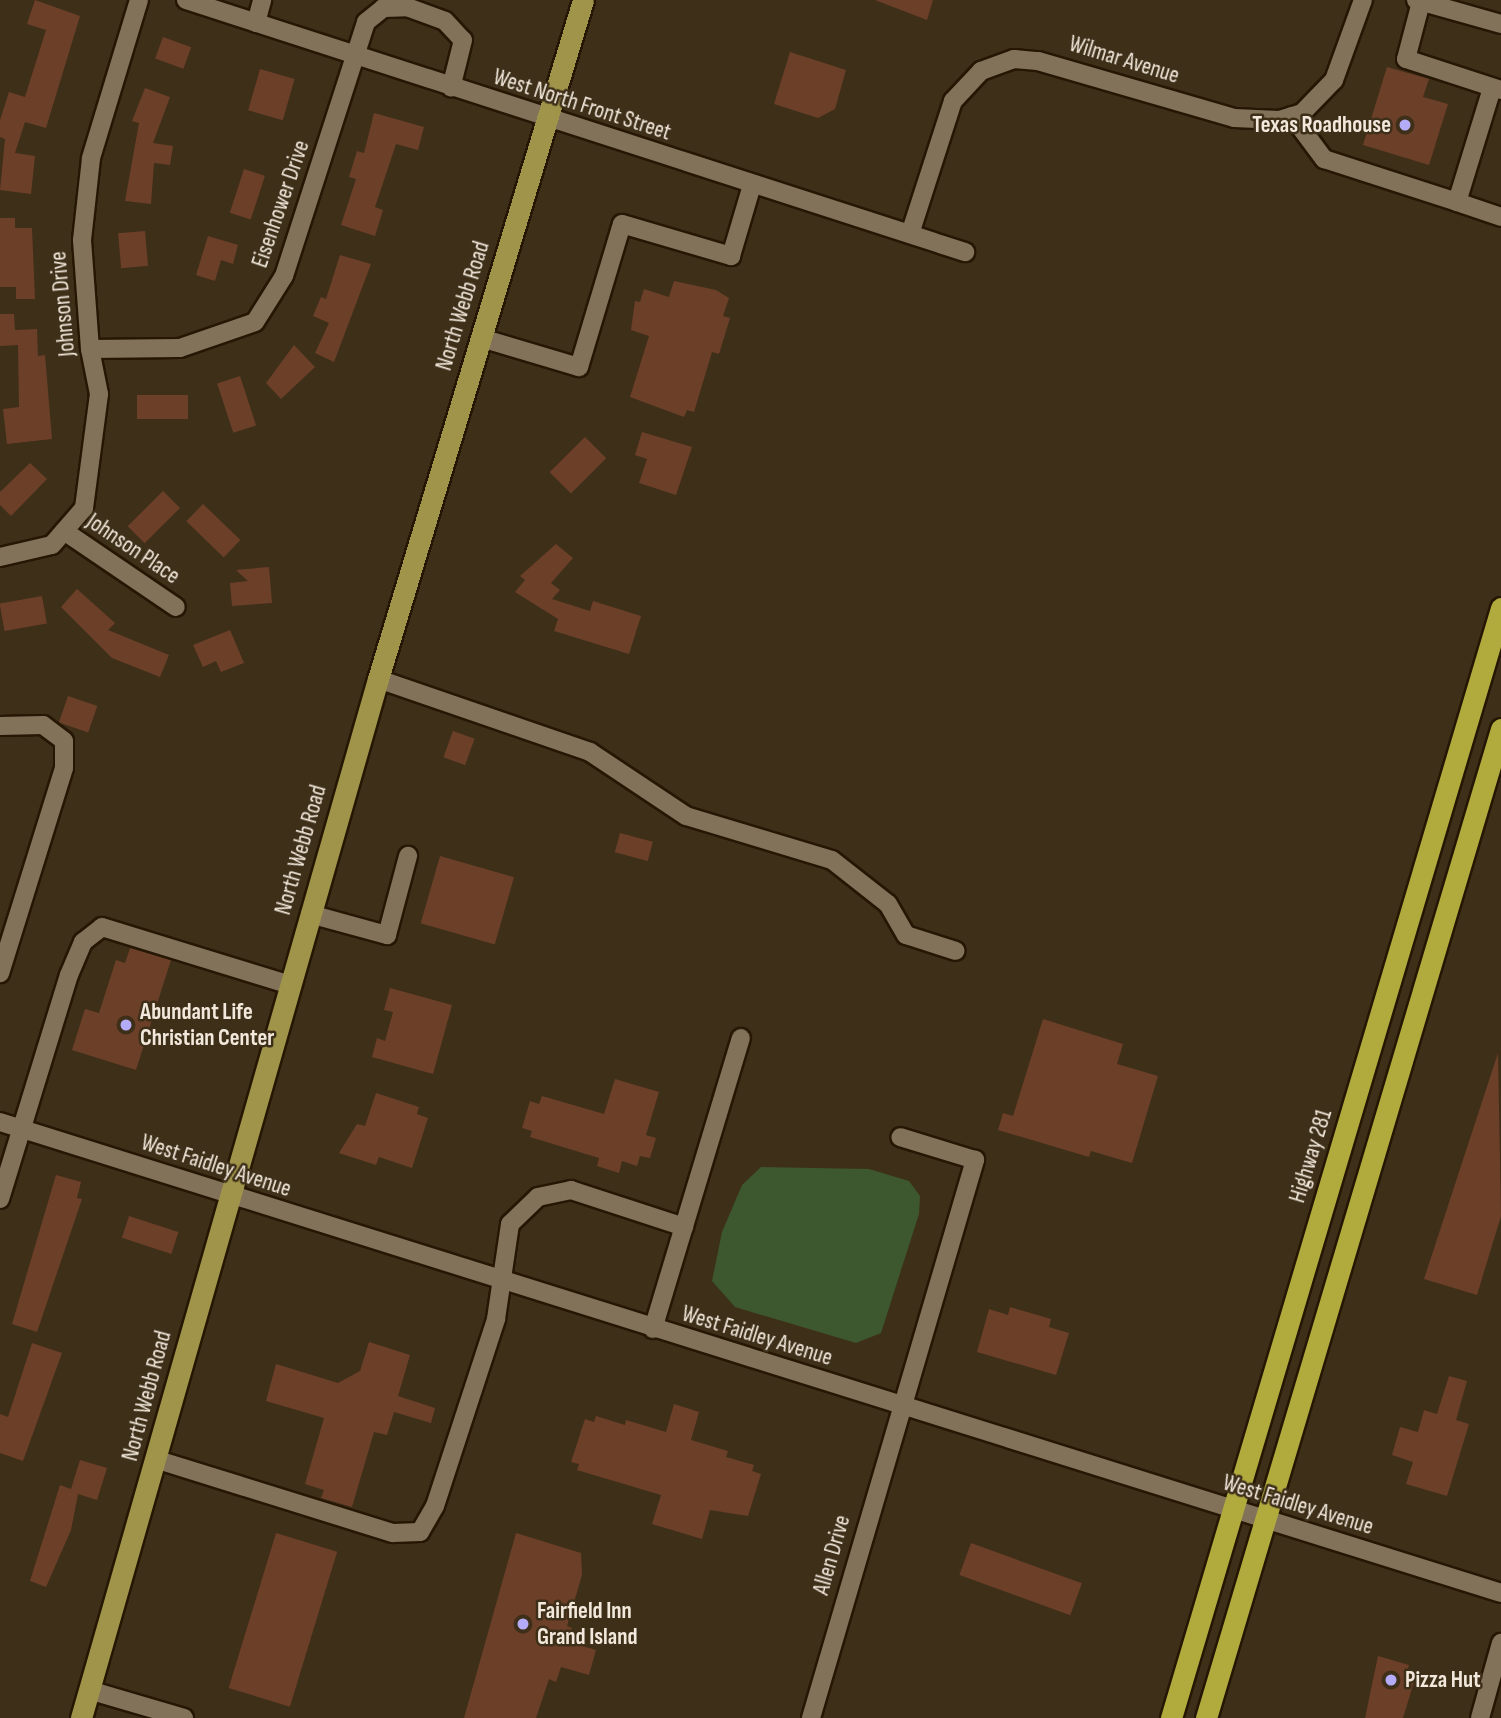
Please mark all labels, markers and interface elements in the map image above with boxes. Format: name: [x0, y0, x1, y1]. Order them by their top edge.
street label: Wilmar Avenue: [1066, 30, 1182, 90]
street label: West North Front Street: [490, 63, 674, 147]
place label: Texas Roadhouse: [1252, 111, 1391, 139]
marker: Texas Roadhouse: [1397, 117, 1413, 133]
street label: Eisenhower Drive: [246, 137, 316, 271]
street label: North Webb Road: [430, 238, 496, 374]
street label: Johnson Drive: [45, 250, 81, 358]
street label: Johnson Place: [81, 508, 185, 590]
street label: North Webb Road: [269, 782, 333, 918]
place label: Abundant Life Christian Center: [140, 998, 274, 1052]
marker: Abundant Life Christian Center: [118, 1017, 134, 1033]
street label: Highway 281: [1284, 1106, 1338, 1206]
street label: West Faidley Avenue: [138, 1129, 294, 1203]
street label: West Faidley Avenue: [678, 1300, 836, 1372]
street label: North Webb Road: [116, 1328, 178, 1464]
street label: West Faidley Avenue: [1219, 1469, 1377, 1541]
street label: Allen Drive: [807, 1512, 857, 1598]
place label: Fairfield Inn Grand Island: [537, 1597, 637, 1651]
marker: Fairfield Inn Grand Island: [515, 1616, 531, 1632]
place label: Pizza Hut: [1405, 1666, 1481, 1694]
marker: Pizza Hut: [1383, 1672, 1399, 1688]

